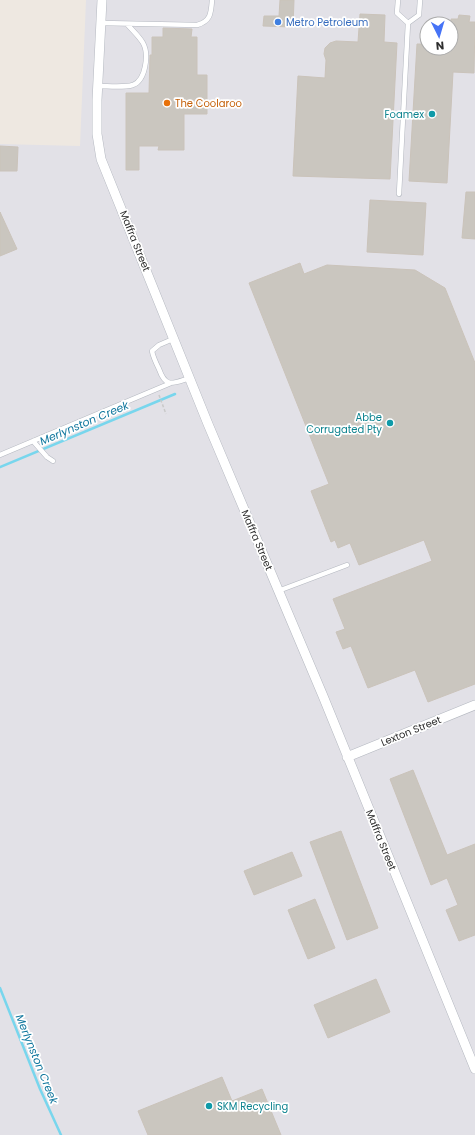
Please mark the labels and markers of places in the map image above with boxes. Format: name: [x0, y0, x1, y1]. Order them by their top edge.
place label: Metro Petroleum: [286, 15, 368, 30]
marker: Metro Petroleum: [273, 17, 283, 27]
place label: The Coolaroo: [175, 96, 242, 111]
marker: The Coolaroo: [162, 98, 172, 108]
place label: Foamex: [385, 107, 424, 122]
marker: Foamex: [427, 109, 437, 119]
place label: Abbe Corrugated Pty: [306, 410, 382, 437]
marker: Abbe Corrugated Pty: [385, 418, 395, 428]
place label: SKM Recycling: [217, 1099, 288, 1114]
marker: SKM Recycling: [204, 1101, 214, 1111]

